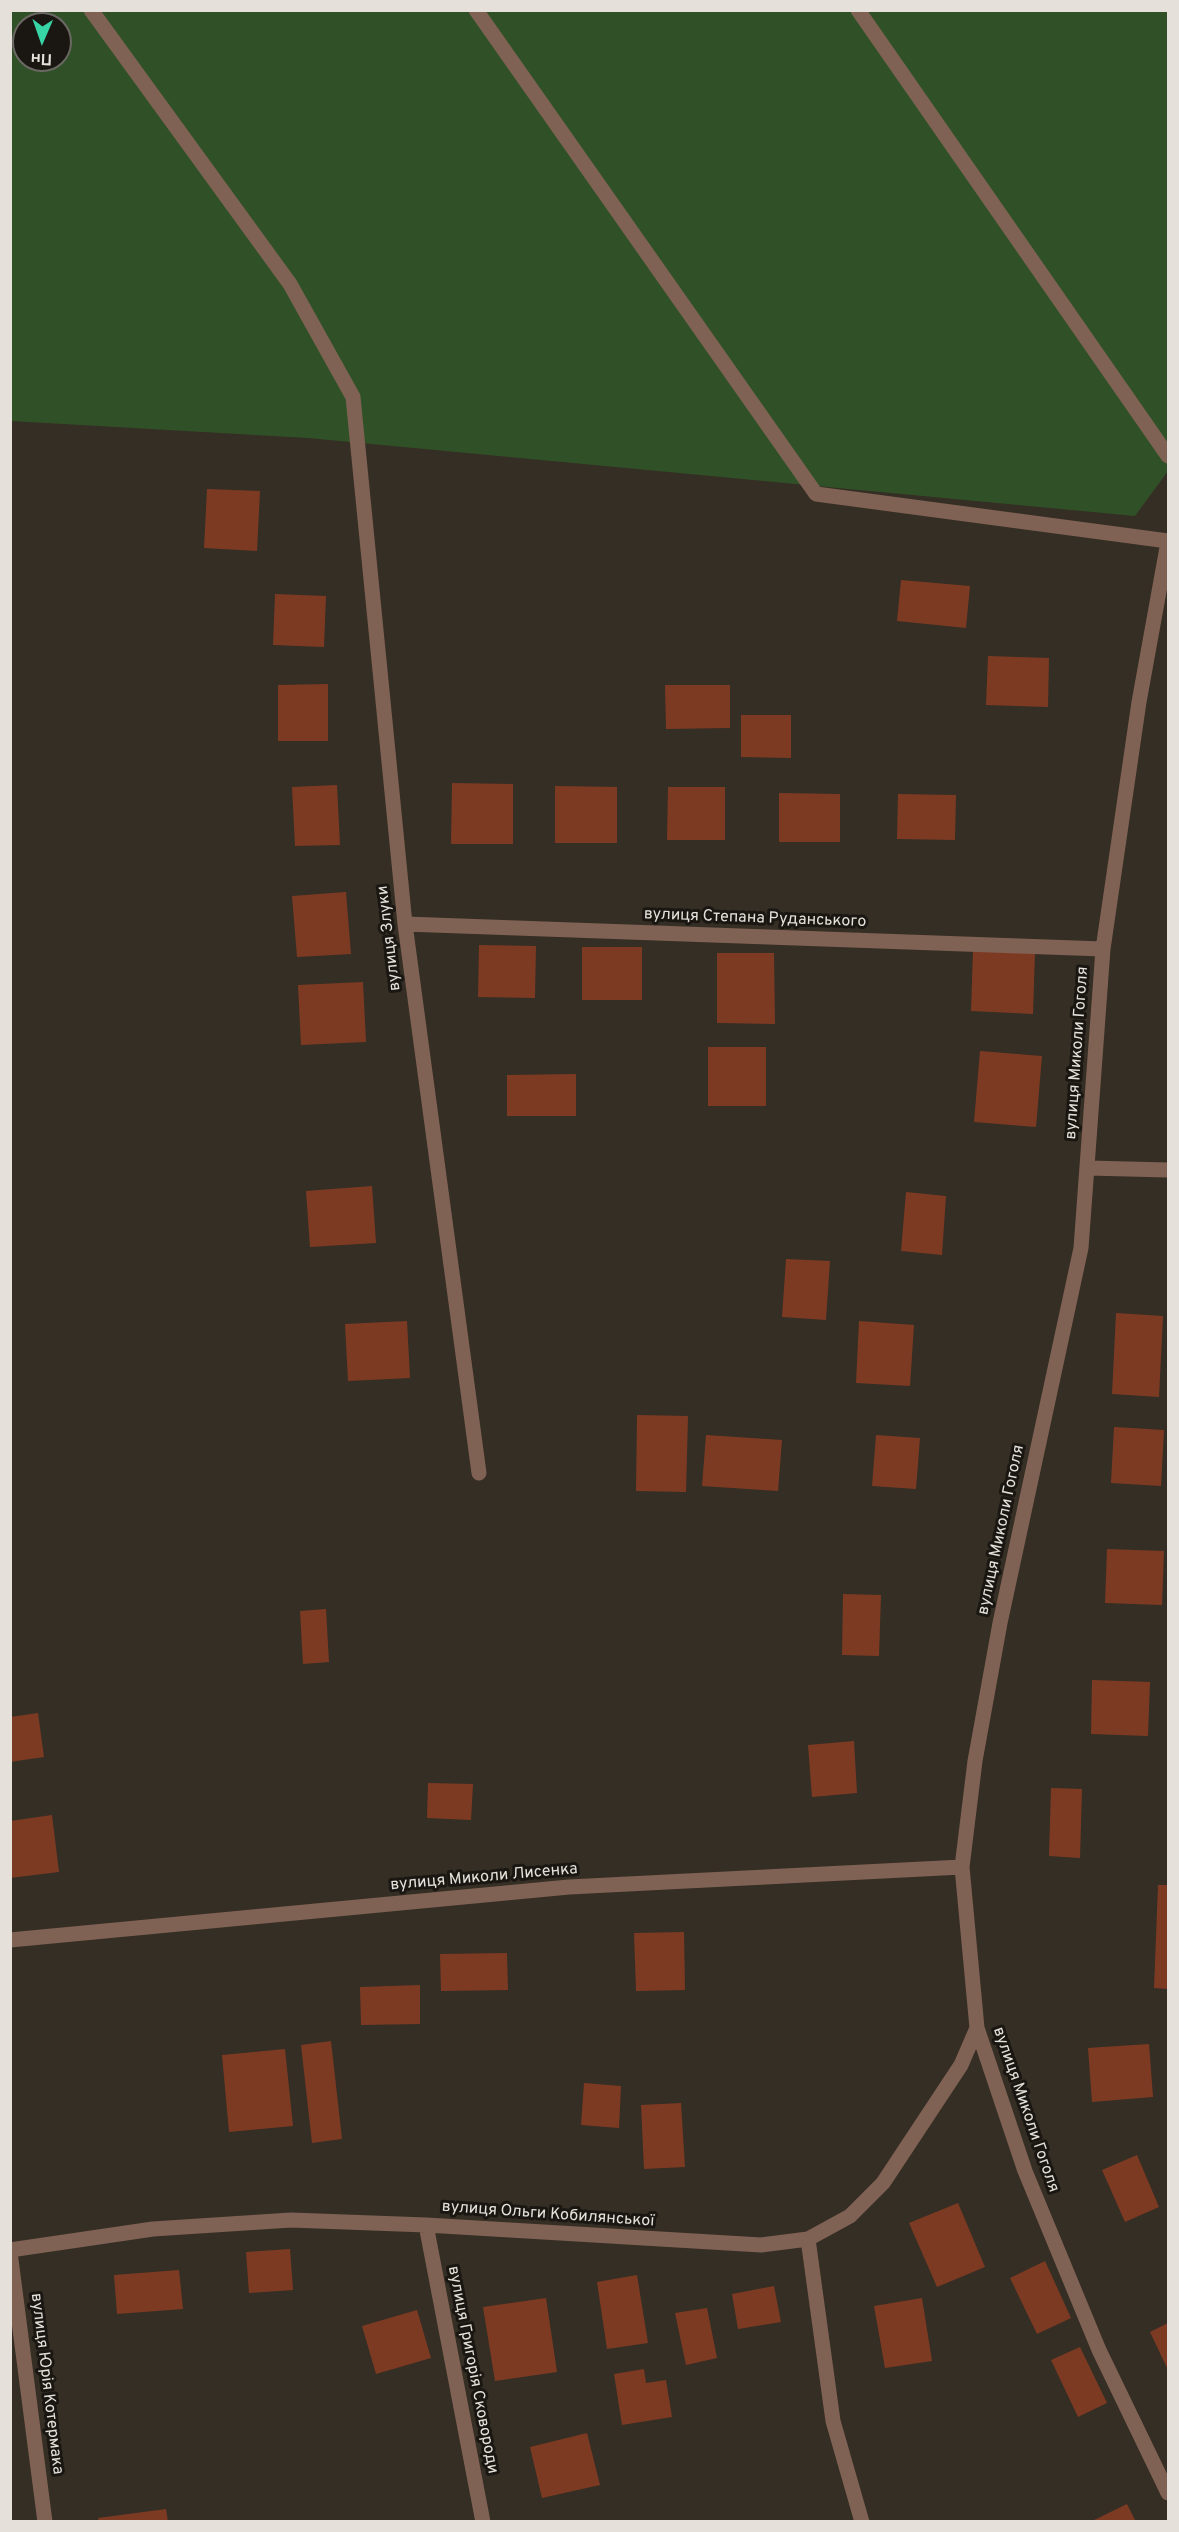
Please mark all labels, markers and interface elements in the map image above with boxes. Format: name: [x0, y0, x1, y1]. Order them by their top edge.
north arrow: [12, 12, 72, 72]
text: Пн: [30, 48, 53, 68]
street label: вулиця Злуки: [374, 884, 406, 992]
street label: вулиця Степана Руданського: [643, 906, 867, 932]
street label: вулиця Миколи Гоголя: [1062, 966, 1094, 1140]
street label: вулиця Миколи Гоголя: [975, 1443, 1029, 1617]
street label: вулиця Миколи Лисенка: [390, 1860, 578, 1896]
street label: вулиця Миколи Гоголя: [988, 2025, 1062, 2195]
street label: вулиця Ольги Кобилянської: [441, 2198, 655, 2232]
street label: вулиця Григорія Сковороди: [442, 2265, 502, 2475]
street label: вулиця Юрія Котермака: [25, 2292, 67, 2476]

